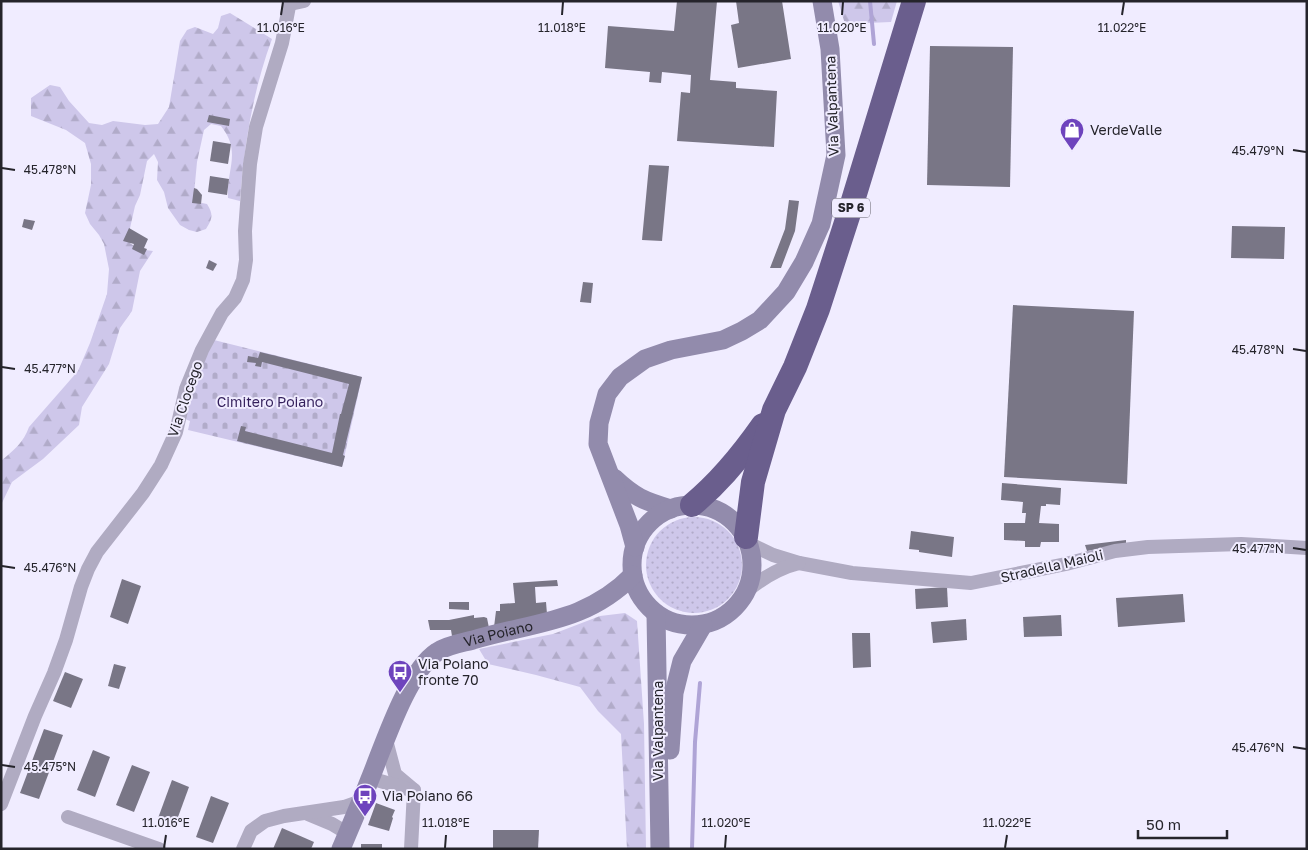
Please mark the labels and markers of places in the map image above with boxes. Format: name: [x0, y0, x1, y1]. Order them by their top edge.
shop icon: VerdeValle: [1059, 117, 1085, 151]
place label: VerdeValle: [1090, 121, 1162, 138]
place label: Via Poiano fronte 70: [418, 655, 489, 688]
bus stop icon: Via Poiano fronte 70: [387, 659, 413, 693]
bus stop icon: Via Poiano 66: [352, 783, 378, 817]
place label: Via Poiano 66: [382, 787, 473, 804]

